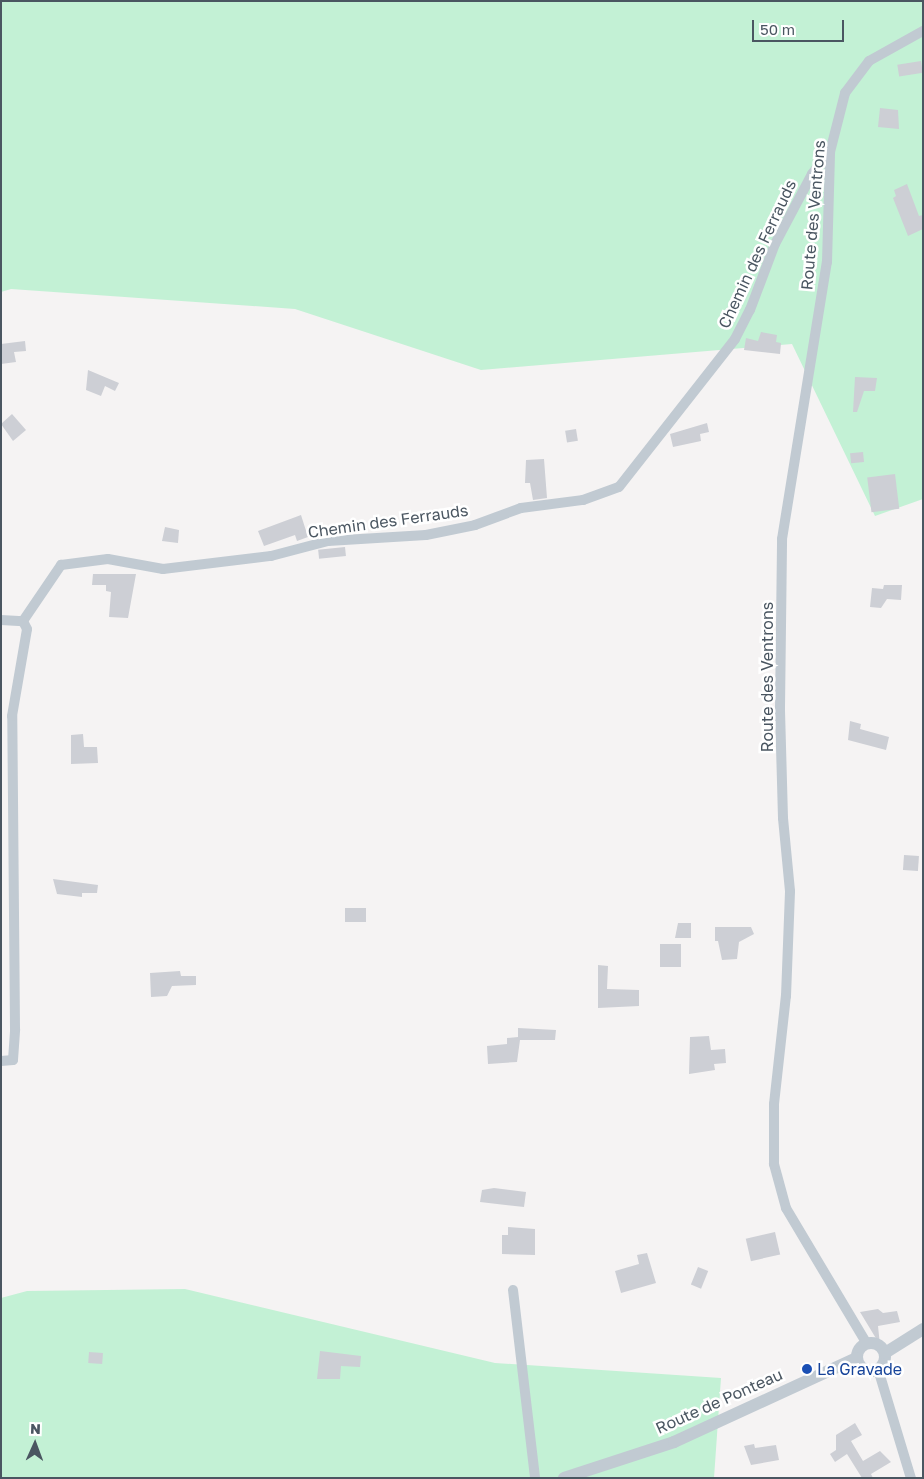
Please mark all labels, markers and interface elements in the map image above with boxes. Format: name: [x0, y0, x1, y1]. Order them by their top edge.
scale bar: [754, 10, 846, 42]
text: 50 m: [760, 20, 795, 38]
street label: Route des Ventrons: [797, 139, 829, 291]
street label: Chemin des Ferrauds: [714, 177, 800, 331]
street label: Chemin des Ferrauds: [307, 500, 469, 542]
street label: Route des Ventrons: [757, 602, 777, 752]
place label: La Gravade: [817, 1359, 902, 1379]
marker: La Gravade: [801, 1363, 813, 1375]
street label: Route de Ponteau: [653, 1364, 785, 1438]
north arrow: [10, 1419, 60, 1469]
text: N: [30, 1420, 41, 1437]

